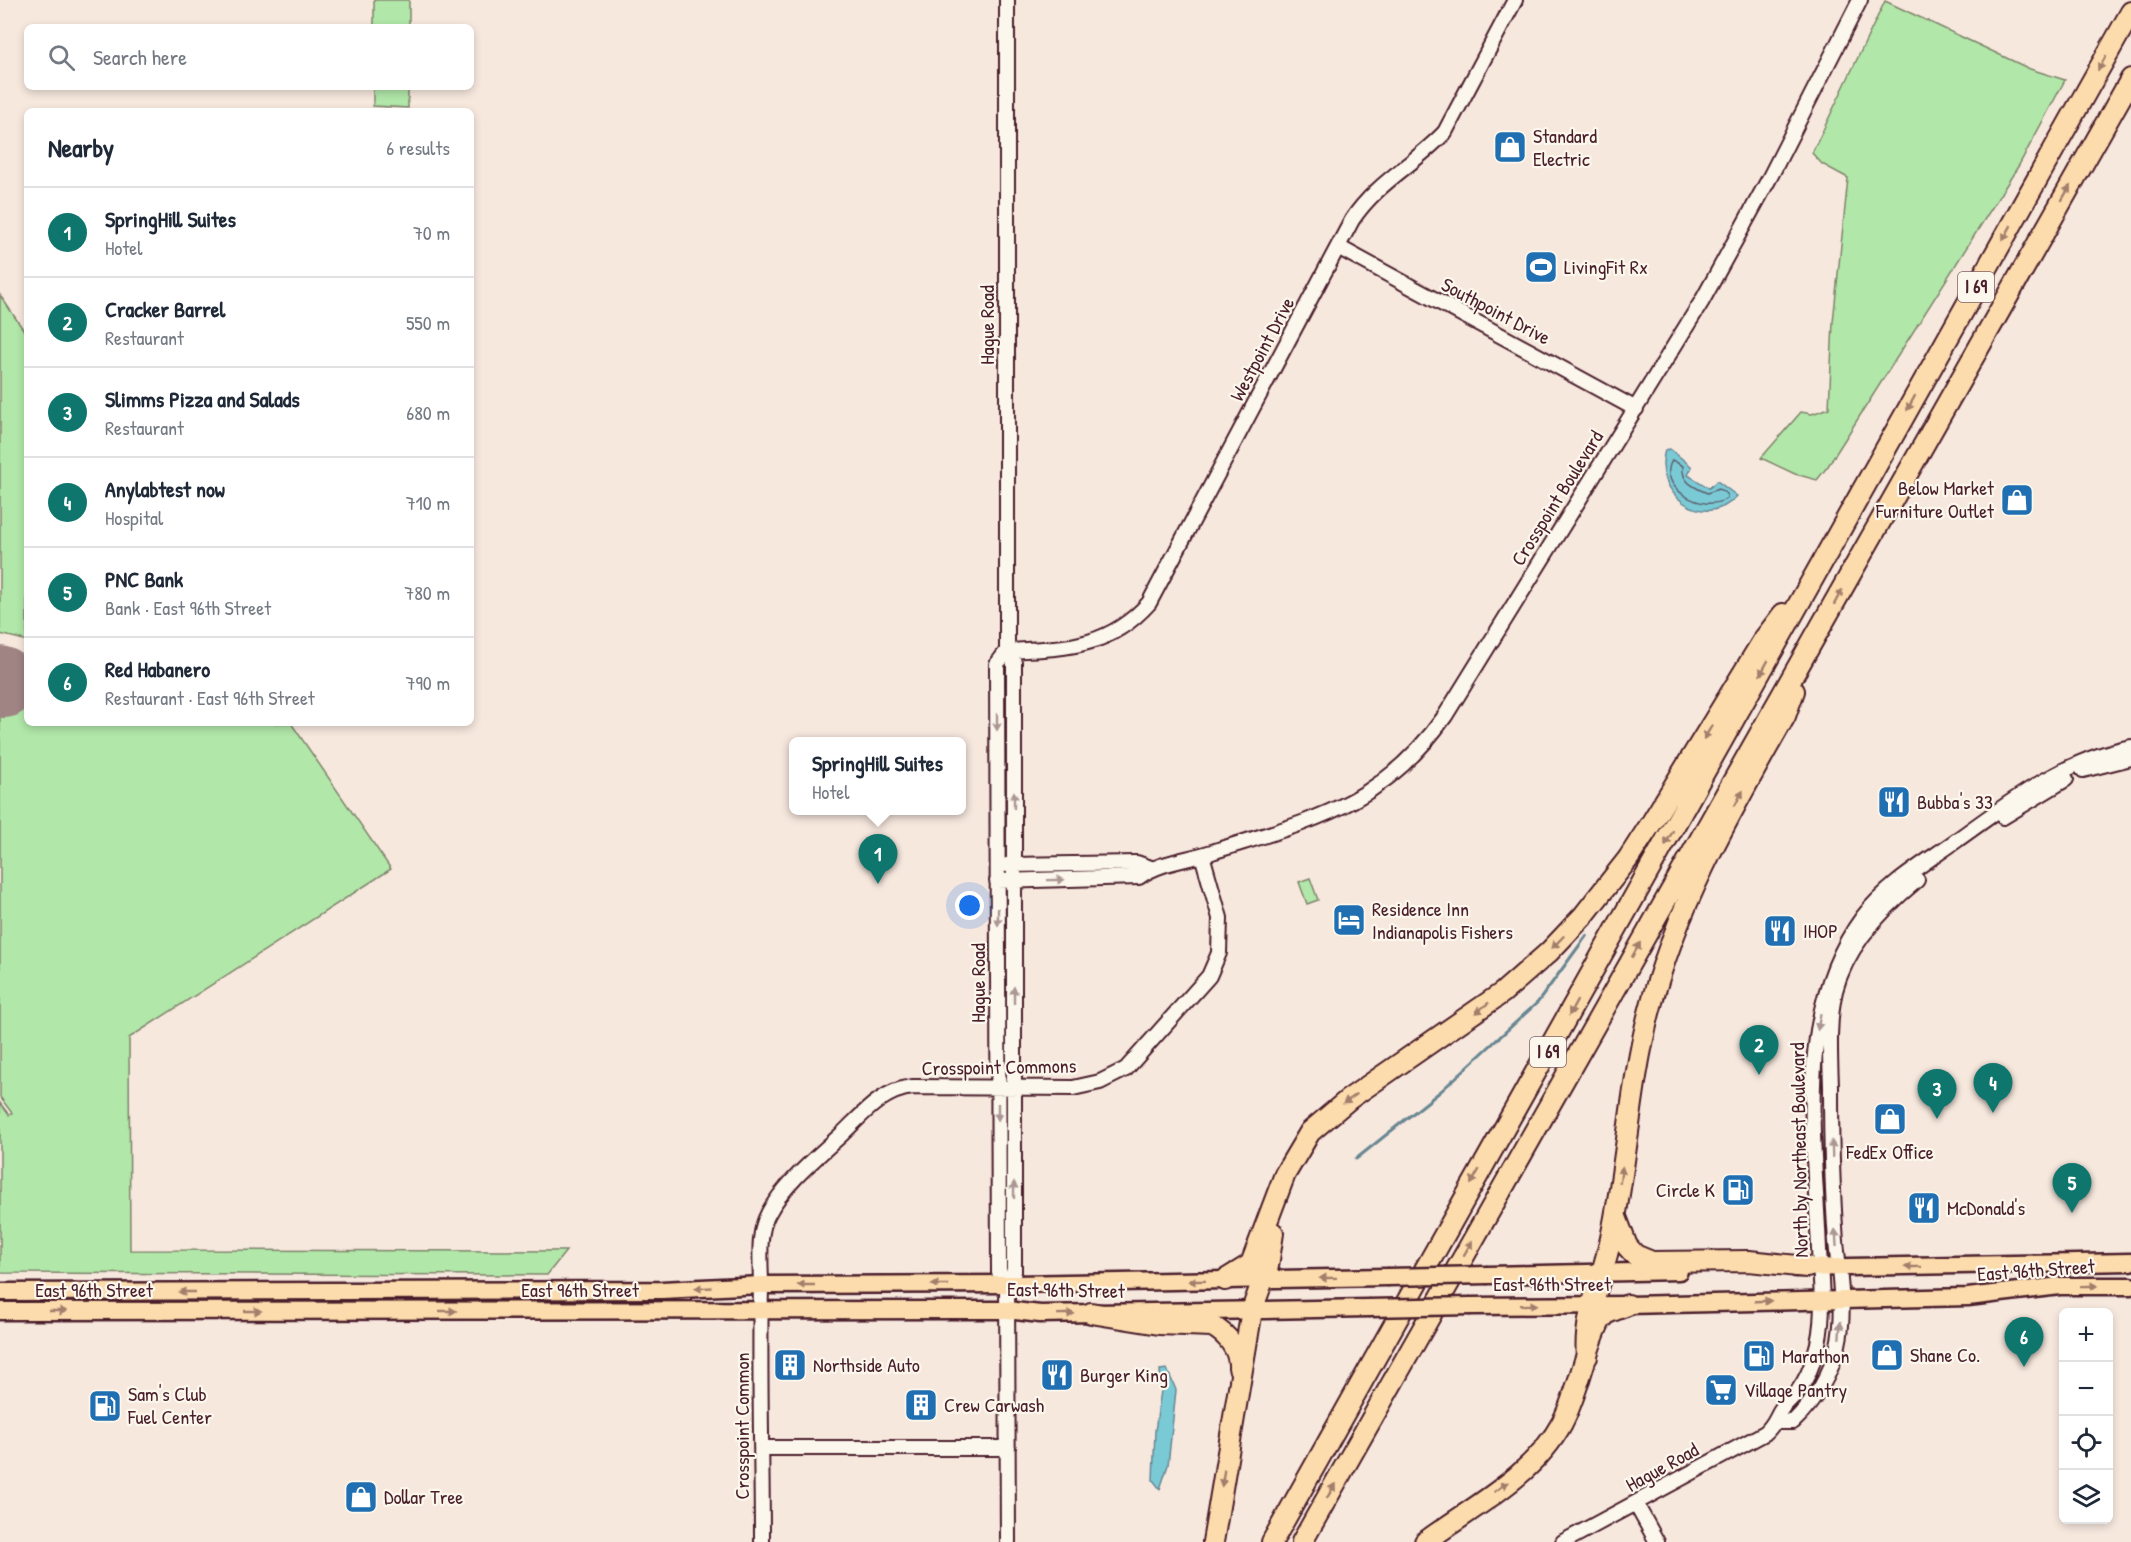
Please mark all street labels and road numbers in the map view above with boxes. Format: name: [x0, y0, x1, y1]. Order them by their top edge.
street label: Southpoint Drive: [1437, 271, 1555, 351]
road number: I 69: [1958, 272, 1994, 302]
street label: Hague Road: [973, 285, 1000, 365]
street label: Westpoint Drive: [1223, 292, 1300, 405]
street label: Crosspoint Boulevard: [1504, 425, 1609, 570]
street label: Hague Road: [964, 943, 991, 1023]
road number: I 69: [1530, 1037, 1566, 1067]
street label: North by Northeast Boulevard: [1783, 1042, 1814, 1258]
street label: Crosspoint Commons: [921, 1052, 1077, 1081]
street label: East 96th Street: [1976, 1252, 2097, 1287]
street label: East 96th Street: [1493, 1270, 1612, 1297]
street label: East 96th Street: [1007, 1275, 1126, 1304]
street label: East 96th Street: [35, 1276, 154, 1303]
street label: East 96th Street: [521, 1276, 640, 1303]
street label: Crosspoint Common: [728, 1352, 755, 1500]
street label: Hague Road: [1620, 1435, 1703, 1498]

